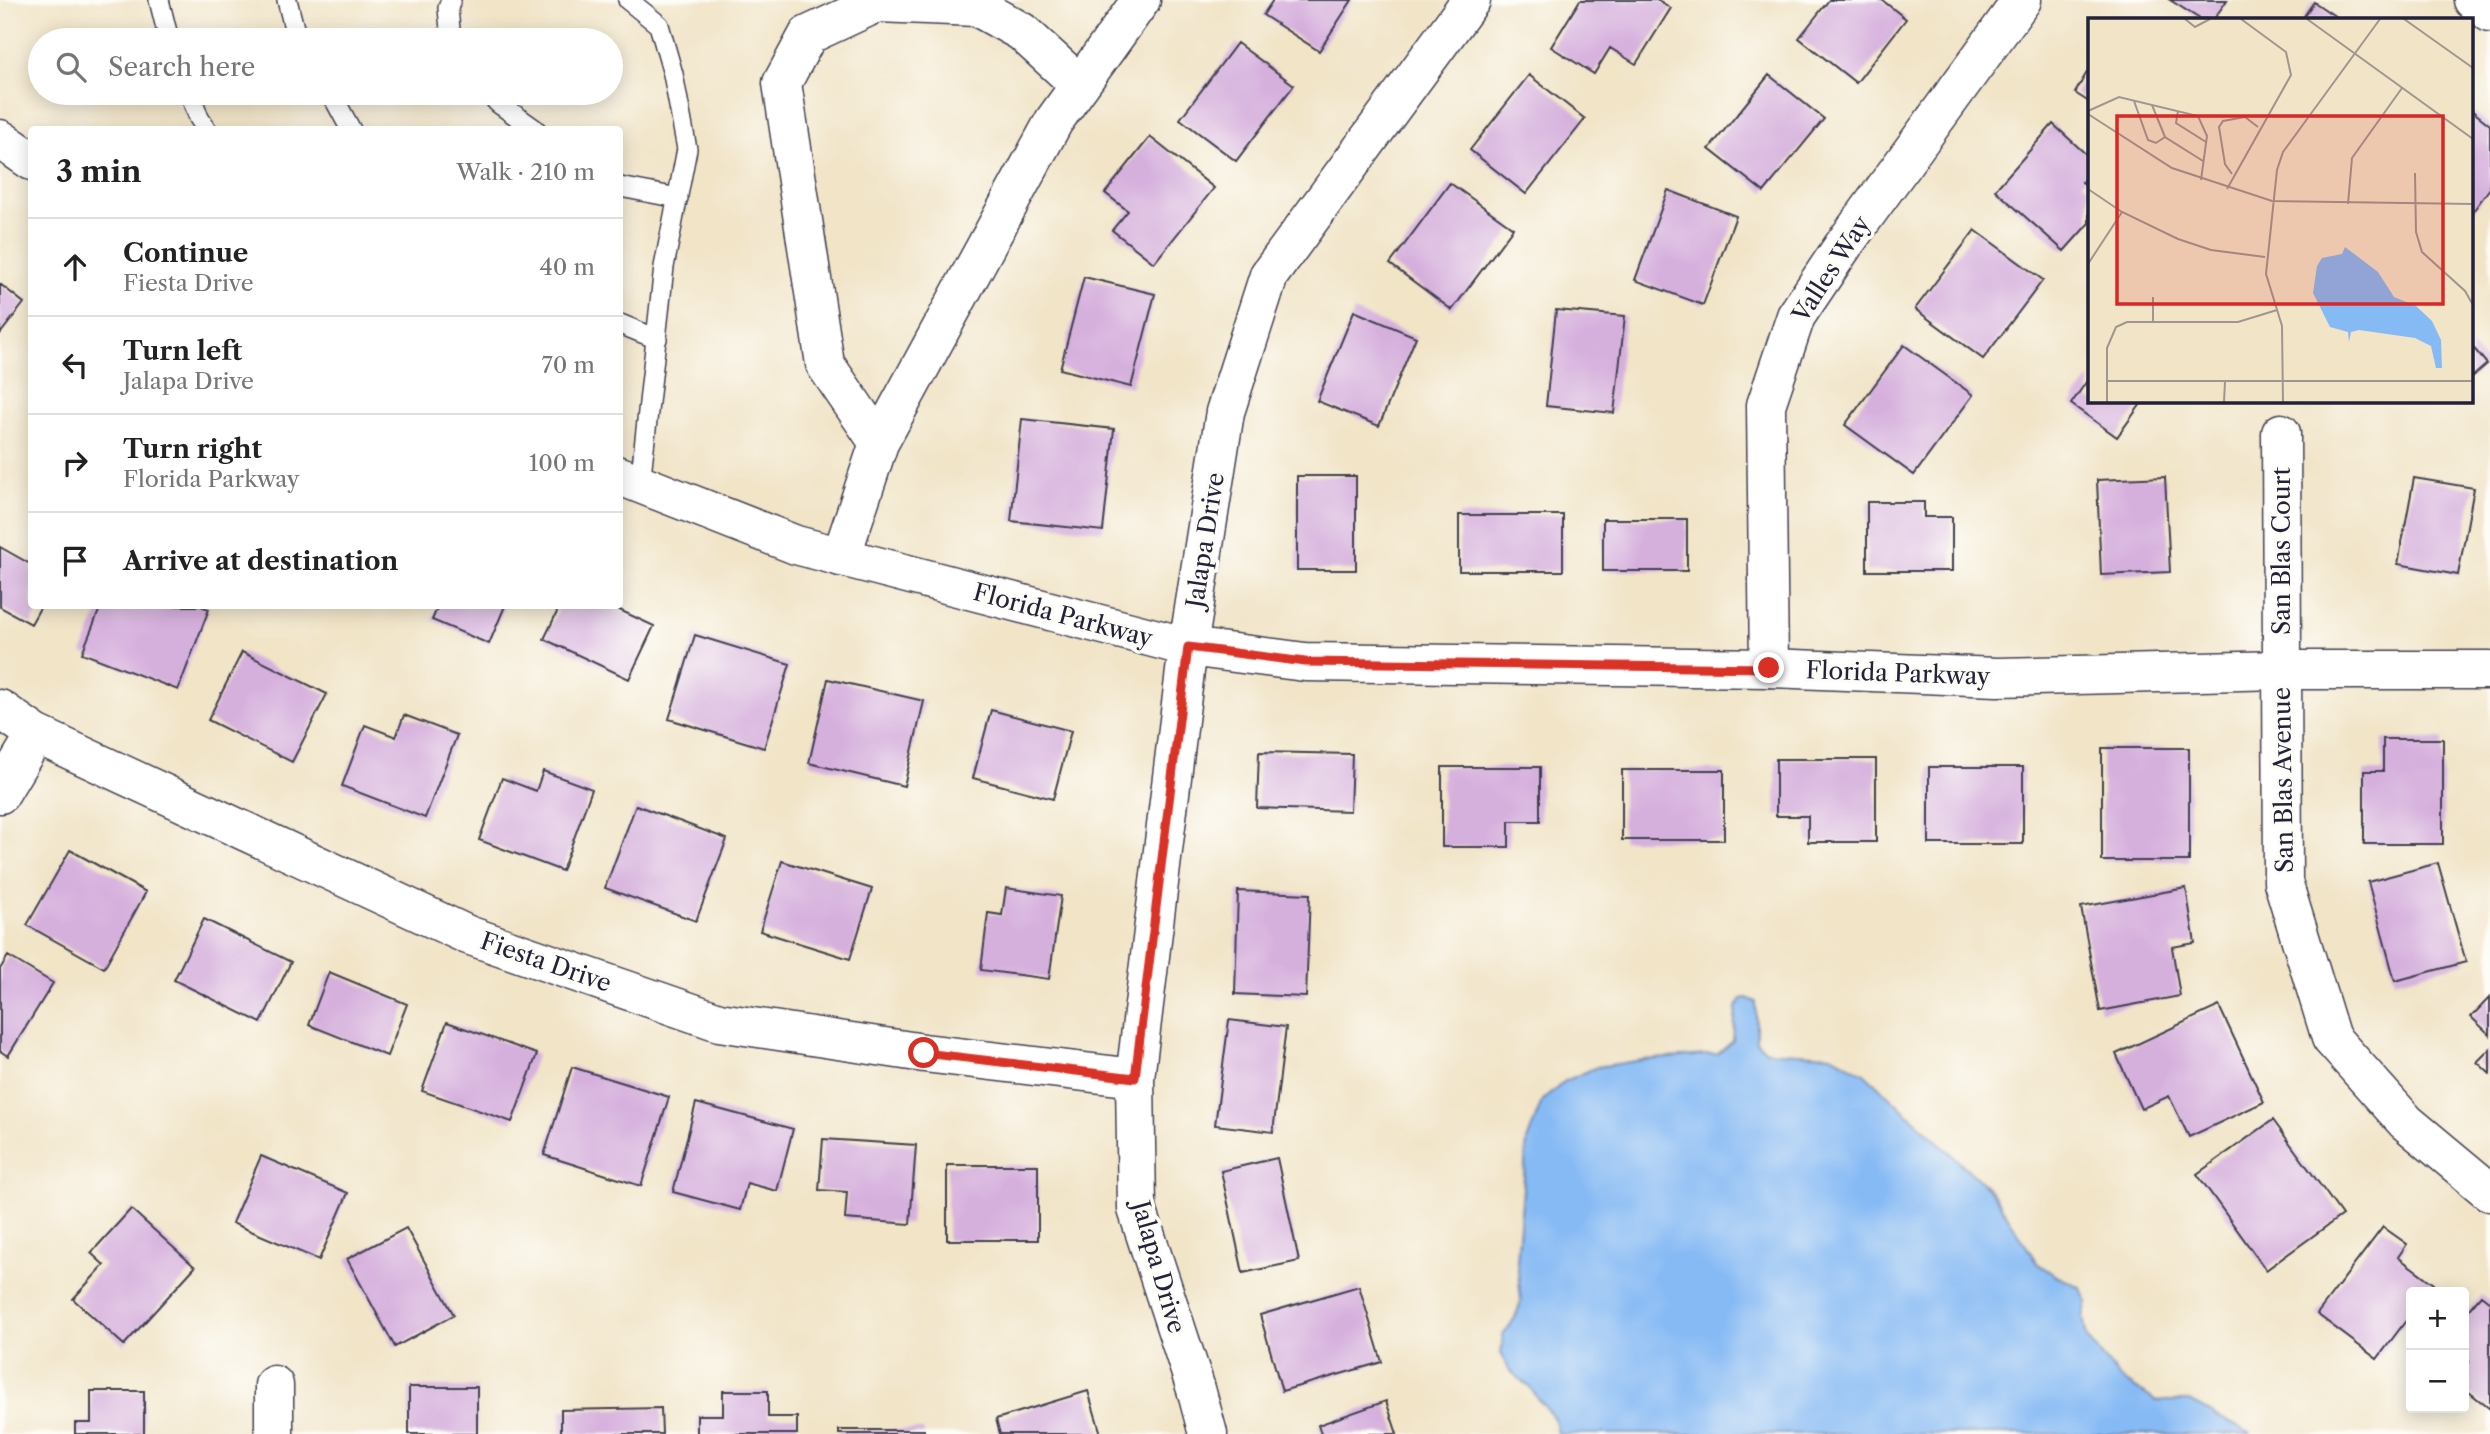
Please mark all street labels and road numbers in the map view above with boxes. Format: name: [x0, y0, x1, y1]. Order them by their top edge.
street label: Valles Way: [1785, 210, 1876, 328]
street label: San Blas Court: [2267, 466, 2296, 635]
street label: Jalapa Drive: [1179, 470, 1230, 614]
street label: Florida Parkway: [970, 577, 1156, 653]
street label: Florida Parkway: [1805, 655, 1991, 691]
street label: San Blas Avenue: [2267, 687, 2299, 873]
street label: Fiesta Drive: [477, 926, 615, 998]
street label: Jalapa Drive: [1125, 1194, 1192, 1337]

